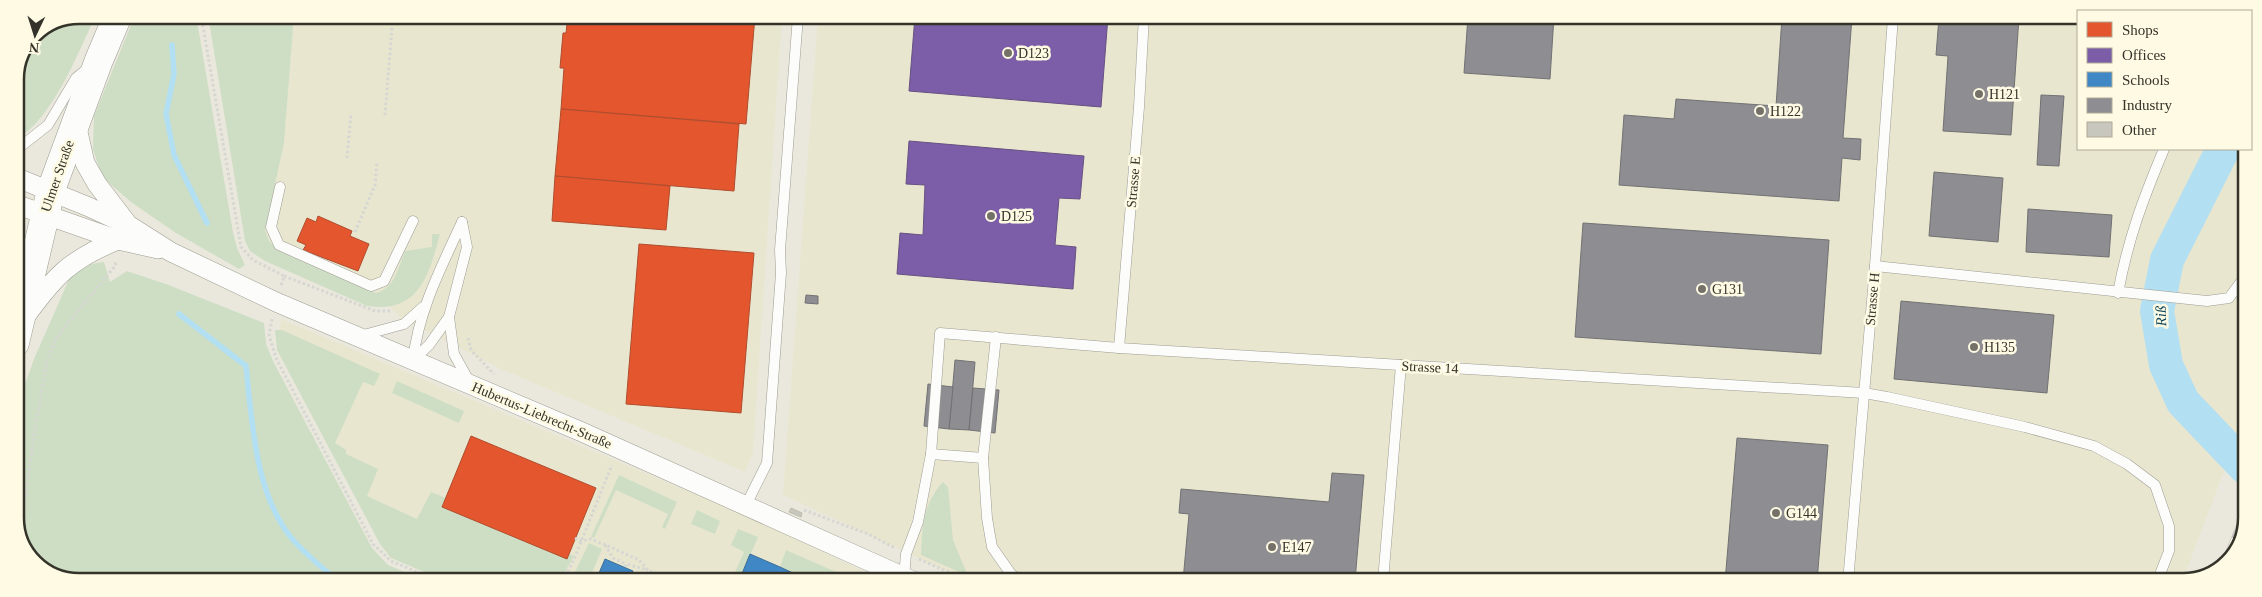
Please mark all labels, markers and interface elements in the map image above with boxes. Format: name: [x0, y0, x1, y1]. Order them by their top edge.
north arrow: [10, 10, 60, 60]
legend: [2077, 10, 2252, 150]
text: Shops: [2122, 22, 2159, 38]
text: N: [29, 40, 40, 55]
place label: D123: [1018, 46, 1049, 61]
marker: D123: [1002, 47, 1014, 59]
text: Offices: [2122, 47, 2166, 63]
text: Schools: [2122, 72, 2170, 88]
place label: H121: [1989, 87, 2020, 102]
marker: H121: [1973, 88, 1985, 100]
text: Industry: [2122, 97, 2172, 113]
place label: H122: [1770, 104, 1801, 119]
marker: H122: [1754, 105, 1766, 117]
text: Other: [2122, 122, 2156, 138]
street label: Ulmer Straße: [38, 138, 77, 214]
street label: Strasse E: [1124, 156, 1143, 208]
place label: D125: [1001, 209, 1032, 224]
marker: D125: [985, 210, 997, 222]
street label: Strasse H: [1863, 272, 1882, 326]
place label: G131: [1712, 282, 1743, 297]
marker: G131: [1696, 283, 1708, 295]
water label: Riß: [2153, 305, 2169, 328]
place label: H135: [1984, 340, 2015, 355]
marker: H135: [1968, 341, 1980, 353]
street label: Strasse 14: [1401, 359, 1459, 376]
street label: Hubertus-Liebrecht-Straße: [470, 379, 614, 452]
place label: G144: [1786, 506, 1817, 521]
marker: G144: [1770, 507, 1782, 519]
place label: E147: [1282, 540, 1312, 555]
marker: E147: [1266, 541, 1278, 553]

